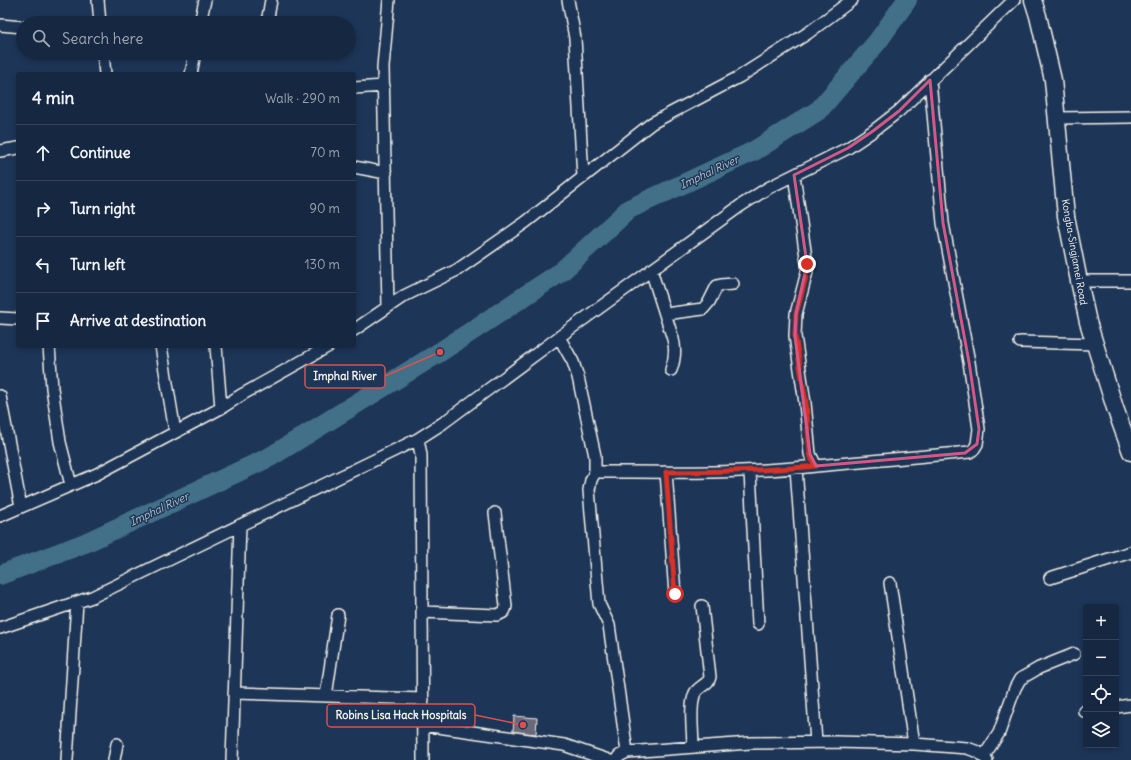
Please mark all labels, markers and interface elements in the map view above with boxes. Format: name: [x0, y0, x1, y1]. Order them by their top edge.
search box: [16, 16, 356, 60]
icon: search: [30, 27, 52, 49]
text: Search here: [62, 29, 143, 48]
text: 4 min: [32, 87, 74, 109]
text: Walk · 290 m: [265, 90, 340, 107]
icon: ahead: [32, 142, 54, 164]
text: Continue: [70, 143, 131, 162]
text: 70 m: [311, 144, 340, 161]
water label: Imphal River: [677, 152, 742, 192]
icon: right: [32, 198, 54, 220]
street label: Kongba-Singjamei Road: [1059, 198, 1090, 306]
text: Turn right: [70, 199, 135, 218]
text: 90 m: [309, 200, 340, 217]
icon: left: [32, 254, 54, 276]
text: Turn left: [70, 255, 125, 274]
route end: [798, 255, 816, 273]
text: 130 m: [304, 256, 340, 273]
icon: arrive: [32, 310, 54, 332]
text: Arrive at destination: [70, 311, 206, 330]
callout: Imphal River: [305, 365, 385, 388]
text: Imphal River: [313, 369, 377, 384]
water label: Imphal River: [127, 489, 192, 529]
route start: [666, 585, 684, 603]
map controls: [1083, 604, 1119, 748]
button: +: [1083, 604, 1119, 640]
button: −: [1083, 640, 1119, 676]
button: locate: [1083, 676, 1119, 712]
callout: Robins Lisa Hack Hospitals: [327, 704, 475, 727]
text: Robins Lisa Hack Hospitals: [335, 708, 467, 723]
button: layers: [1083, 712, 1119, 748]

